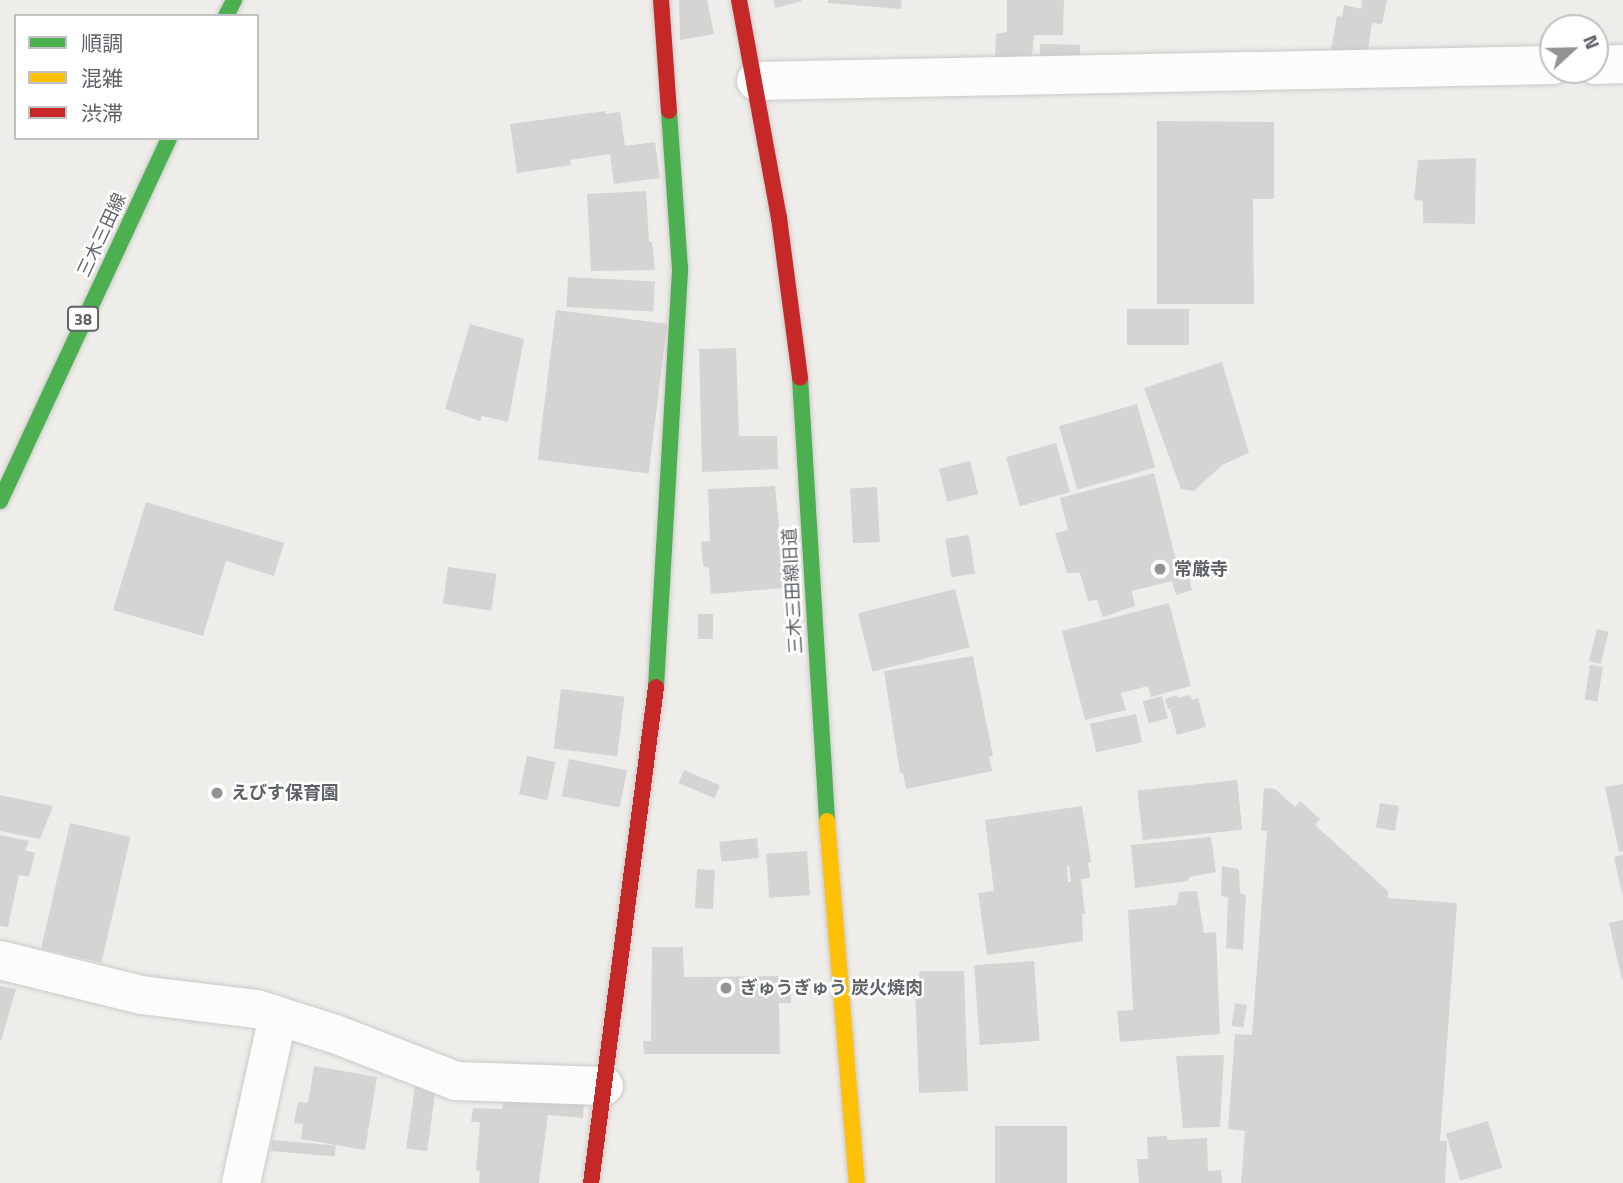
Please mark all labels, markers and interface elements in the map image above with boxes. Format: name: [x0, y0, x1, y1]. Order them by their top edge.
legend: [14, 14, 259, 140]
north arrow: [1539, 14, 1609, 84]
text: 順調: [81, 27, 123, 59]
text: N: [1576, 30, 1608, 53]
text: 混雑: [81, 62, 123, 94]
text: 渋滞: [81, 97, 123, 129]
street label: 三木三田線: [73, 190, 131, 280]
road number: 38: [66, 306, 100, 332]
street label: 三木三田線旧道: [779, 528, 807, 654]
place label: 常厳寺: [1174, 558, 1228, 580]
marker: 常厳寺: [1152, 561, 1168, 577]
place label: えびす保育園: [231, 782, 339, 804]
marker: えびす保育園: [209, 785, 225, 801]
place label: ぎゅうぎゅう 炭火焼肉: [740, 977, 924, 999]
marker: ぎゅうぎゅう 炭火焼肉: [718, 980, 734, 996]

